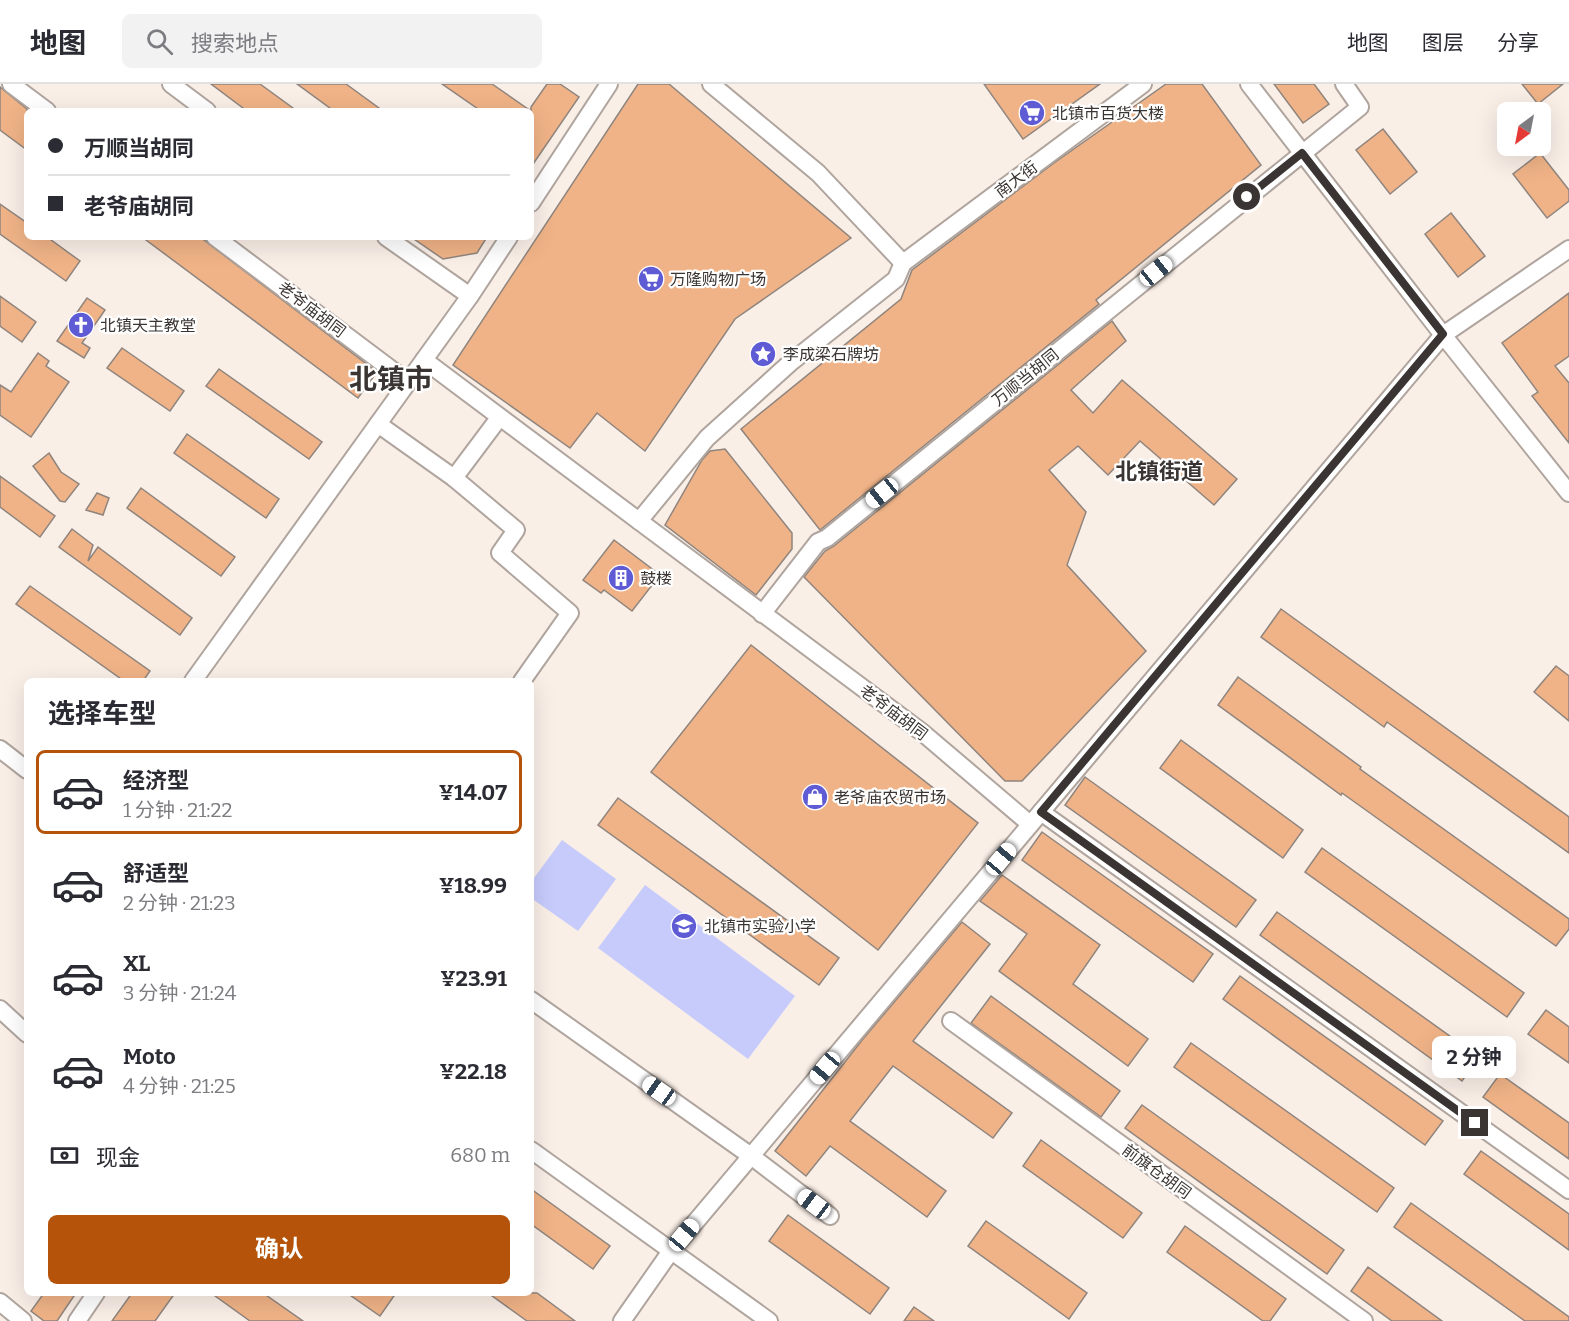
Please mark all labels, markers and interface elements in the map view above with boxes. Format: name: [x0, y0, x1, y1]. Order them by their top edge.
search box: [122, 14, 542, 68]
icon: search: [143, 25, 176, 58]
text: 地图: [30, 27, 86, 60]
text: 搜索地点: [191, 30, 279, 57]
text: 地图: [1347, 30, 1389, 56]
text: 图层: [1422, 30, 1464, 56]
text: 分享: [1497, 30, 1539, 56]
supermarket icon: 北镇市百货大楼: [1017, 98, 1047, 128]
north arrow: [1497, 102, 1551, 156]
map controls: [1497, 102, 1551, 156]
place label: 北镇市百货大楼: [1052, 104, 1164, 123]
text: 万顺当胡同: [84, 135, 194, 162]
street label: 南大街: [991, 157, 1041, 201]
route start: [1233, 183, 1260, 210]
text: 老爷庙胡同: [84, 193, 194, 220]
car: [1136, 253, 1176, 289]
supermarket icon: 万隆购物广场: [636, 264, 666, 294]
place label: 万隆购物广场: [670, 270, 766, 289]
street label: 老爷庙胡同: [274, 278, 349, 341]
church icon: 北镇天主教堂: [66, 310, 96, 340]
place label: 北镇天主教堂: [100, 316, 196, 335]
place icon: 李成梁石牌坊: [748, 339, 778, 369]
place label: 李成梁石牌坊: [783, 345, 879, 364]
street label: 万顺当胡同: [988, 345, 1062, 410]
district label: 北镇市: [349, 363, 433, 396]
district label: 北镇街道: [1115, 458, 1203, 485]
car: [862, 475, 902, 511]
building icon: 鼓楼: [606, 563, 636, 593]
place label: 鼓楼: [640, 569, 672, 588]
street label: 老爷庙胡同: [856, 681, 931, 744]
text: 选择车型: [48, 698, 156, 730]
icon: car: [51, 765, 105, 819]
text: 经济型: [123, 767, 189, 794]
text: ¥14.07: [439, 779, 507, 806]
shop icon: 老爷庙农贸市场: [800, 782, 830, 812]
place label: 老爷庙农贸市场: [834, 788, 946, 807]
text: 1 分钟 · 21:22: [123, 798, 232, 822]
car: [983, 839, 1019, 879]
icon: car: [51, 858, 105, 912]
text: 舒适型: [123, 860, 189, 887]
text: ¥18.99: [439, 872, 507, 899]
text: 2 分钟 · 21:23: [123, 891, 236, 915]
school or university icon: 北镇市实验小学: [669, 911, 699, 941]
place label: 北镇市实验小学: [704, 917, 816, 936]
text: XL: [123, 950, 150, 977]
icon: car: [51, 951, 105, 1005]
text: ¥23.91: [440, 965, 507, 992]
text: 3 分钟 · 21:24: [123, 981, 236, 1005]
callout: 2 分钟: [1433, 1036, 1517, 1078]
text: Moto: [123, 1043, 176, 1070]
icon: car: [51, 1044, 105, 1098]
text: 2 分钟: [1447, 1045, 1501, 1069]
car: [807, 1048, 843, 1088]
text: ¥22.18: [440, 1058, 507, 1085]
car: [639, 1073, 679, 1109]
text: 4 分钟 · 21:25: [123, 1074, 236, 1098]
route end: [1461, 1109, 1488, 1136]
icon: cash: [48, 1139, 81, 1172]
street label: 前旗仓胡同: [1119, 1140, 1195, 1203]
text: 680 m: [450, 1143, 510, 1167]
text: 现金: [96, 1144, 140, 1171]
car: [794, 1186, 834, 1222]
button: 确认: [48, 1215, 510, 1284]
car: [666, 1215, 702, 1255]

